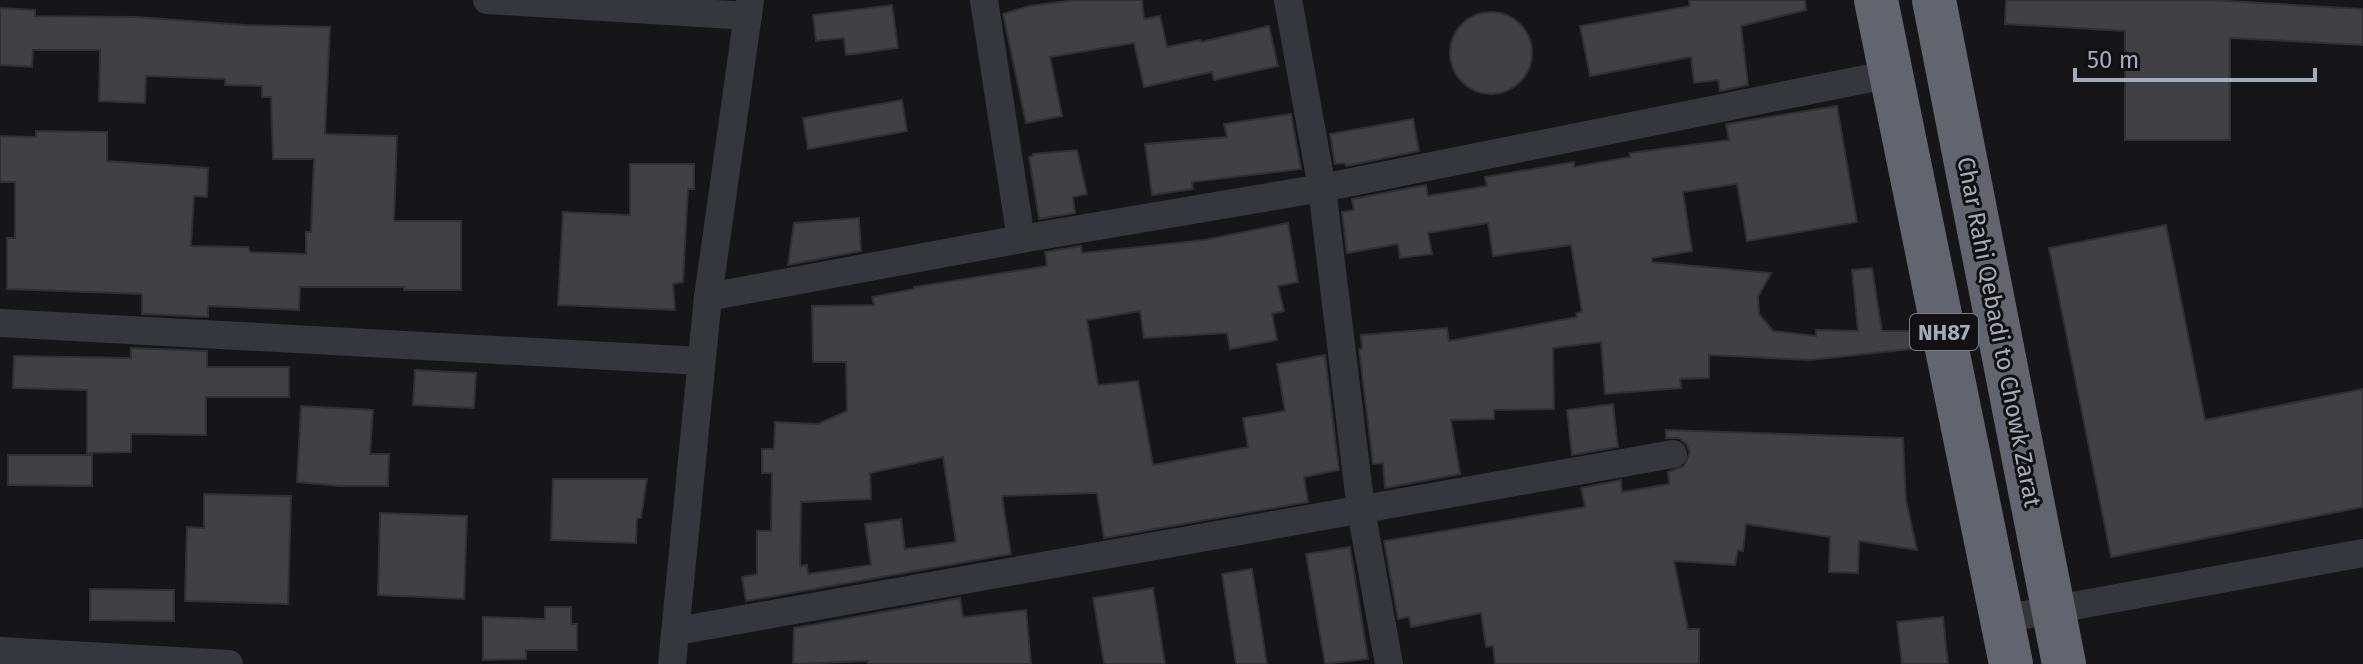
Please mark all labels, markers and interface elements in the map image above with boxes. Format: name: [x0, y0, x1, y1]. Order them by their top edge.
scale bar: [2075, 32, 2315, 82]
text: 50 m: [2087, 46, 2139, 74]
street label: Char Rahi Qebadi to Chowk Zarat: [1951, 155, 2047, 510]
road number: NH87: [1910, 314, 1978, 350]

